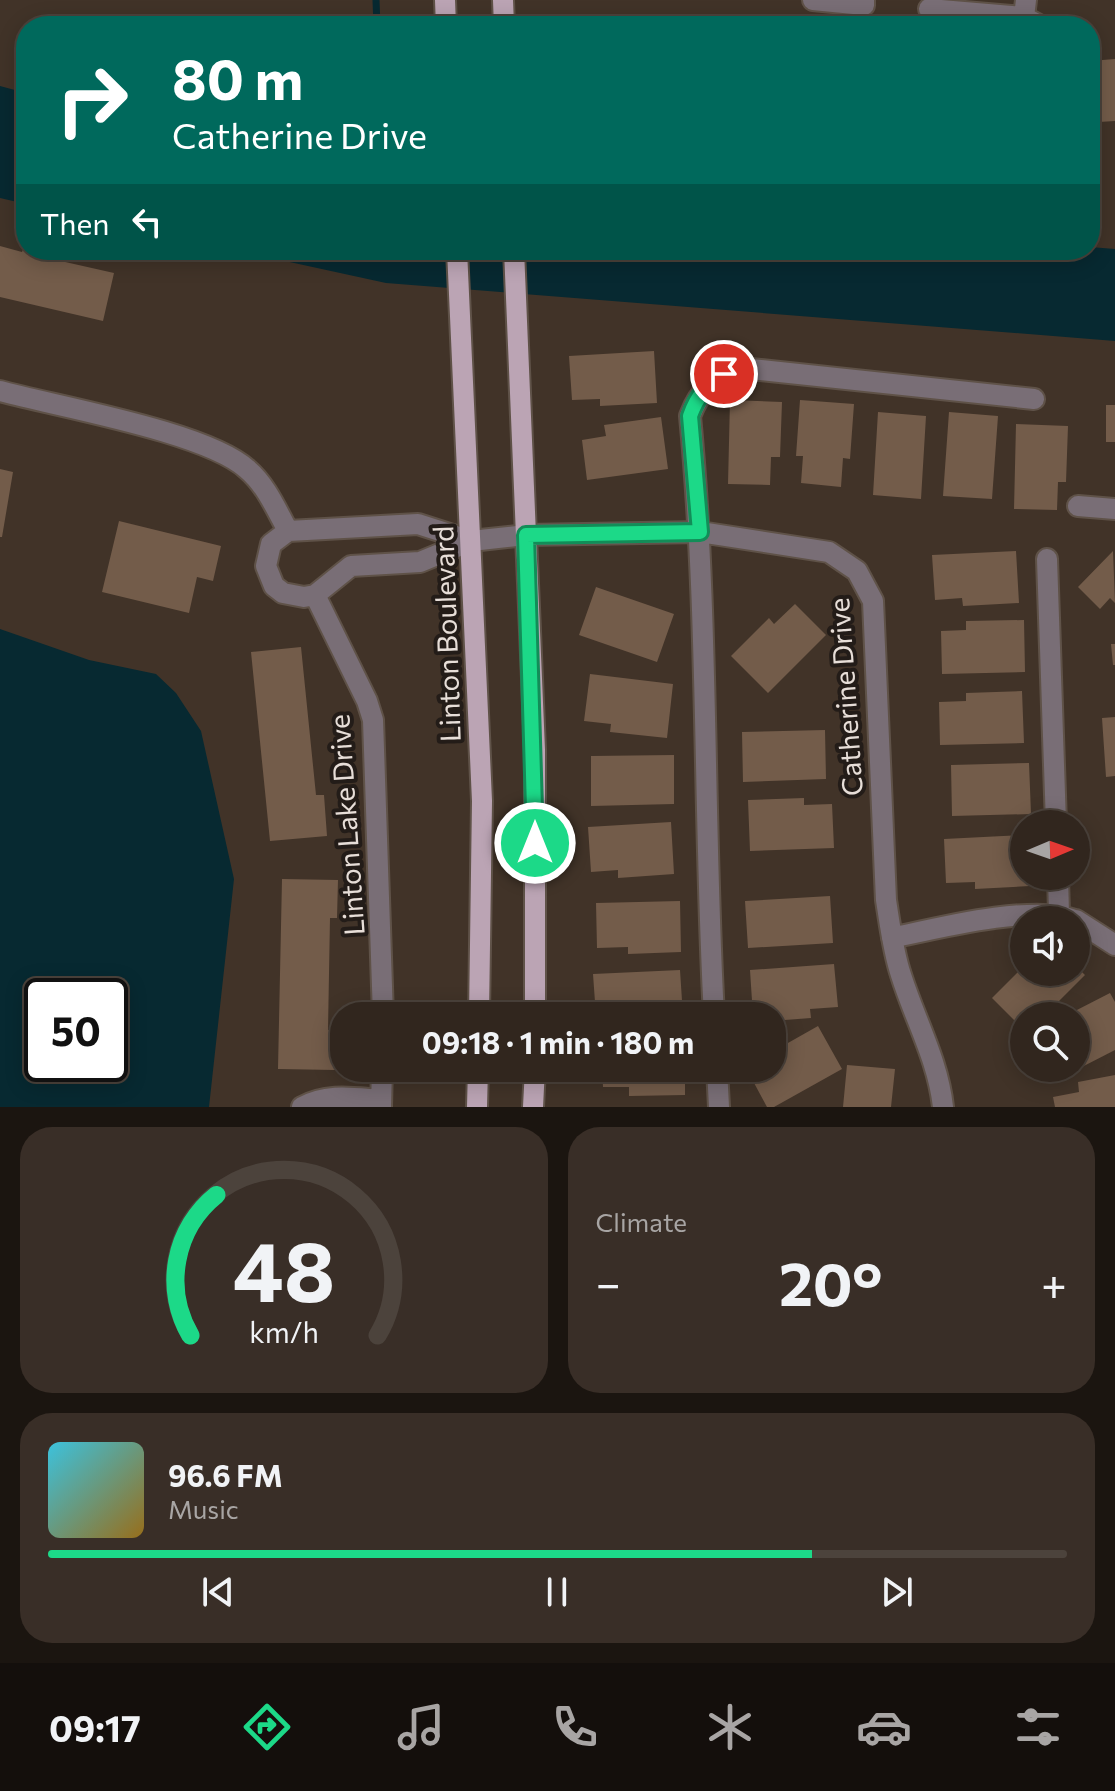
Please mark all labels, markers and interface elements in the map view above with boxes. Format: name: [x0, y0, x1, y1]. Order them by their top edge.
text: 80 m: [172, 43, 303, 112]
icon: right: [40, 48, 144, 152]
text: Catherine Drive: [172, 112, 427, 156]
icon: left: [125, 200, 169, 244]
text: Then: [40, 204, 109, 241]
pin: [690, 340, 758, 408]
icon: arrive: [702, 352, 746, 396]
street label: Linton Boulevard: [425, 525, 467, 743]
street label: Catherine Drive: [821, 597, 869, 797]
street label: Linton Lake Drive: [321, 713, 371, 937]
position arrow: [493, 801, 577, 885]
north arrow: [1010, 810, 1090, 890]
map controls: [1010, 810, 1090, 1082]
button: sound: [1010, 906, 1090, 986]
speed limit sign: 50: [24, 978, 128, 1082]
button: search: [1010, 1002, 1090, 1082]
text: 09:18 · 1 min · 180 m: [422, 1023, 694, 1060]
text: Climate: [596, 1206, 687, 1237]
text: 48: [233, 1217, 335, 1319]
text: 20°: [779, 1245, 883, 1318]
text: −: [596, 1255, 621, 1309]
text: +: [1041, 1255, 1067, 1309]
text: km/h: [249, 1314, 319, 1349]
text: 96.6 FM: [168, 1456, 283, 1493]
text: Music: [168, 1493, 239, 1524]
icon: previous: [196, 1570, 240, 1614]
icon: pause: [535, 1570, 579, 1614]
icon: next: [875, 1570, 919, 1614]
icon: directions: [239, 1699, 295, 1755]
icon: music: [393, 1699, 449, 1755]
icon: phone: [547, 1699, 603, 1755]
icon: climate: [702, 1699, 758, 1755]
icon: car: [856, 1699, 912, 1755]
icon: filters: [1010, 1699, 1066, 1755]
text: 09:17: [49, 1705, 141, 1749]

